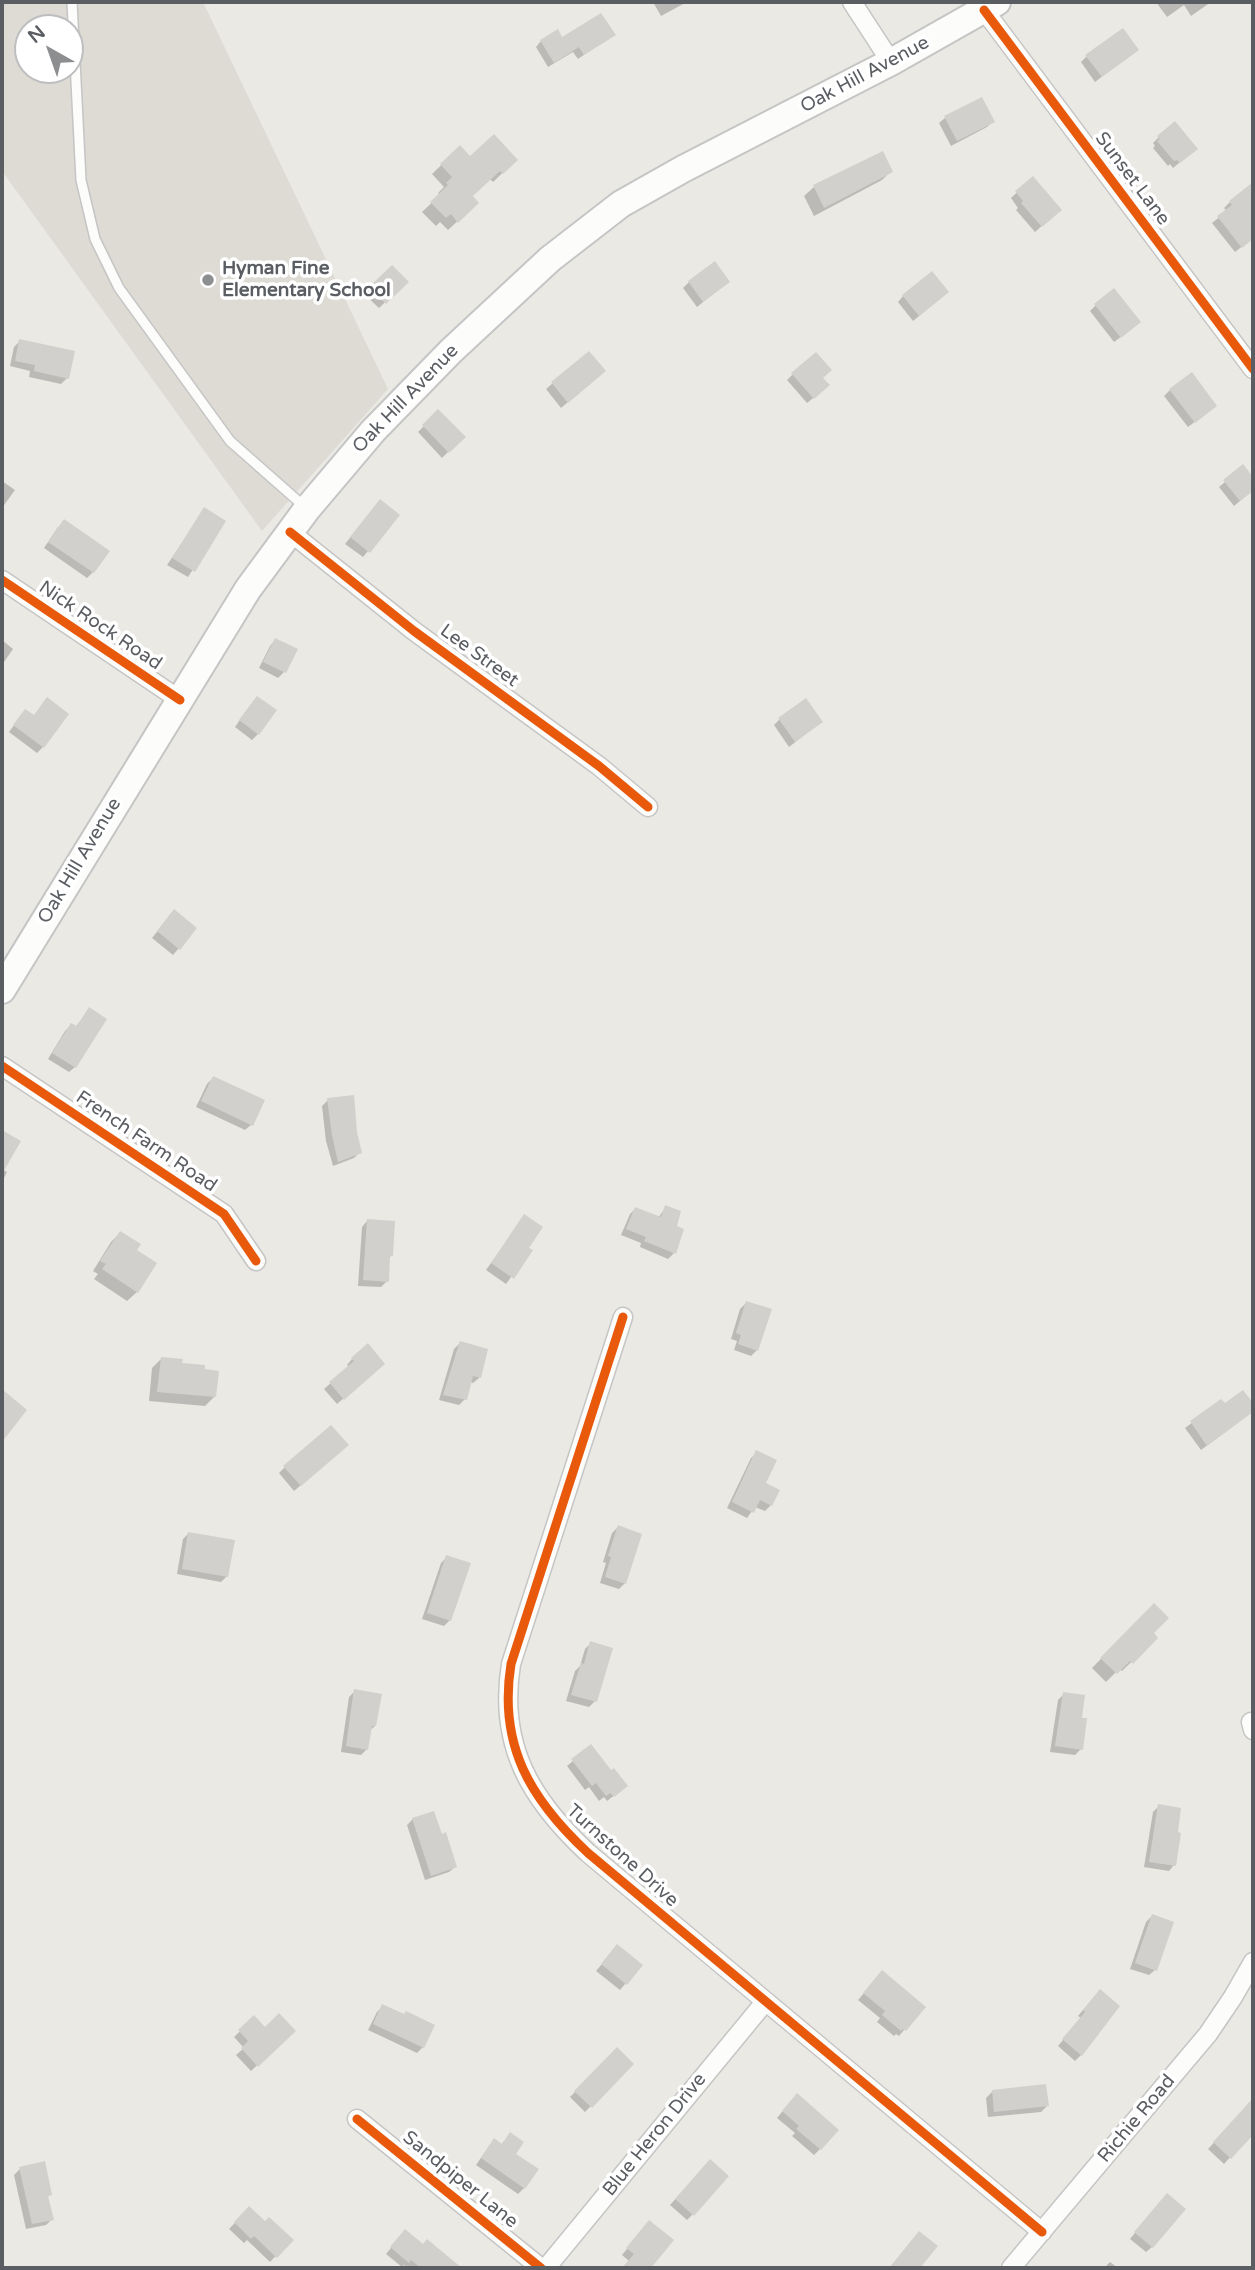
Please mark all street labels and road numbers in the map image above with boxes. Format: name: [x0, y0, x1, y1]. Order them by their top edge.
street label: Oak Hill Avenue: [797, 31, 933, 119]
street label: Sunset Lane: [1090, 128, 1174, 230]
street label: Oak Hill Avenue: [348, 340, 464, 458]
street label: Nick Rock Road: [34, 576, 166, 676]
street label: Lee Street: [435, 620, 523, 692]
street label: Oak Hill Avenue: [34, 794, 126, 928]
street label: French Farm Road: [71, 1086, 221, 1198]
street label: Turnstone Drive: [561, 1800, 683, 1912]
street label: Blue Heron Drive: [598, 2069, 712, 2201]
street label: Richie Road: [1094, 2070, 1180, 2168]
street label: Sandpiper Lane: [398, 2127, 522, 2233]

